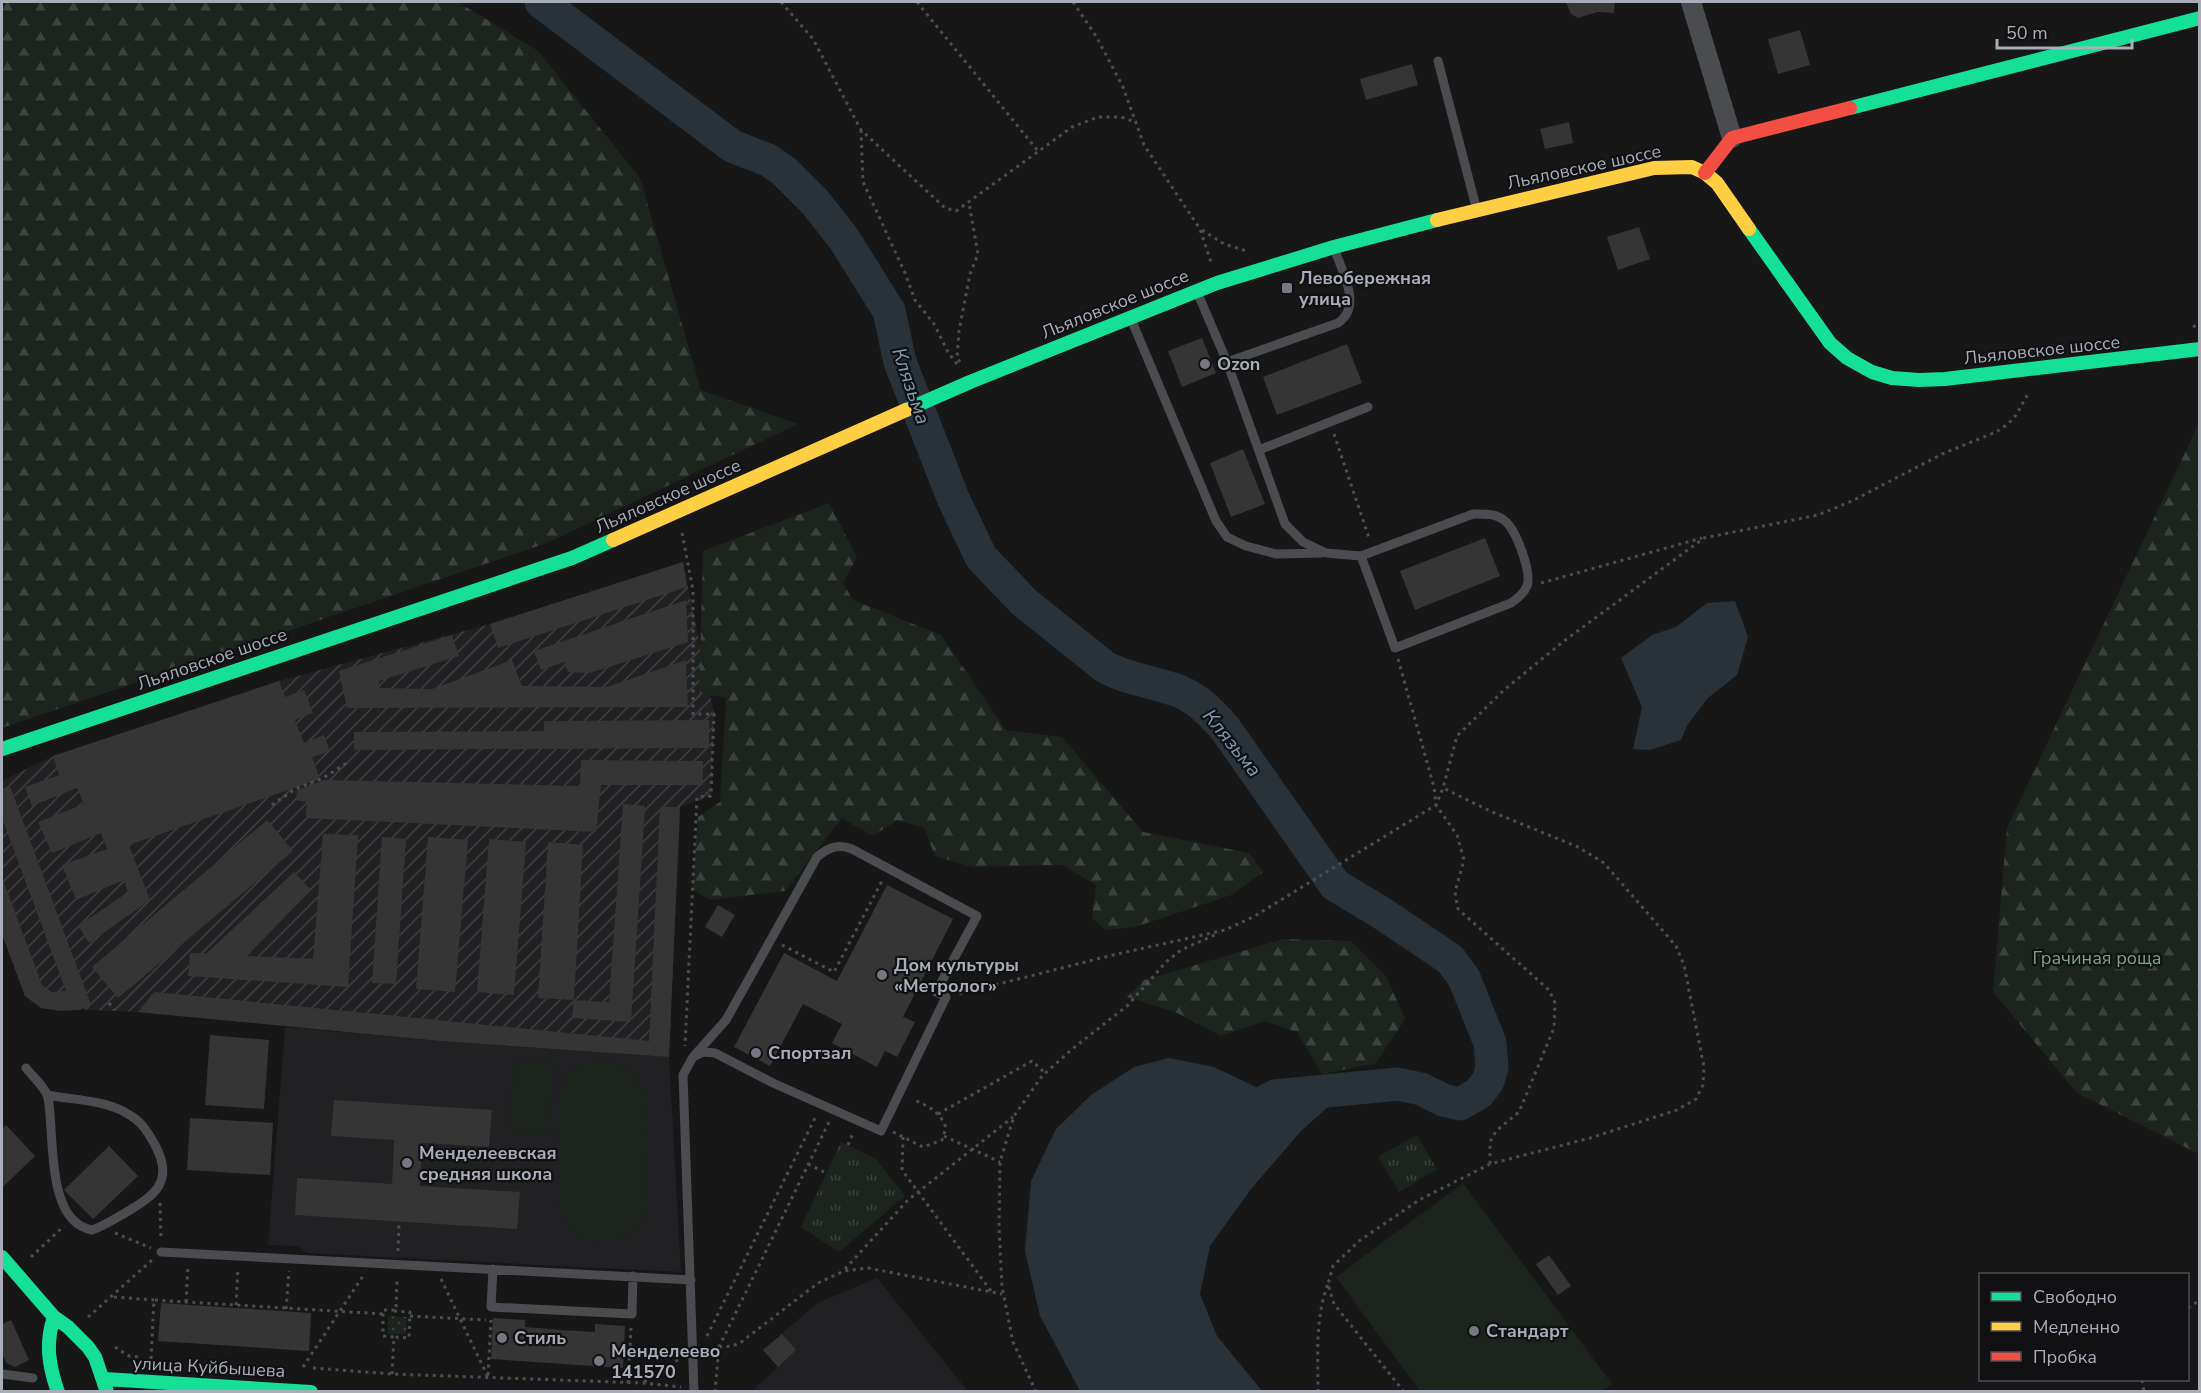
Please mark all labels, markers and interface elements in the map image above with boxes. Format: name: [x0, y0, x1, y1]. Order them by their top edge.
scale bar: [1997, 12, 2132, 50]
text: 50 m: [2006, 21, 2048, 45]
street label: Льяловское шоссе: [1505, 139, 1663, 195]
street label: Льяловское шоссе: [1038, 263, 1192, 345]
place label: Левобережная улица: [1299, 266, 1431, 311]
marker: Левобережная улица: [1280, 281, 1294, 295]
street label: Льяловское шоссе: [1963, 330, 2121, 370]
water label: Клязьма: [885, 344, 937, 428]
place label: Ozon: [1217, 352, 1260, 376]
marker: Ozon: [1198, 357, 1212, 371]
street label: Льяловское шоссе: [591, 453, 745, 539]
street label: Льяловское шоссе: [134, 622, 290, 696]
water label: Клязьма: [1196, 704, 1268, 782]
park label: Грачиная роща: [2032, 946, 2162, 970]
place label: Дом культуры «Метролог»: [894, 953, 1019, 998]
marker: Дом культуры «Метролог»: [875, 968, 889, 982]
place label: Спортзал: [768, 1041, 851, 1065]
marker: Спортзал: [749, 1046, 763, 1060]
place label: Менделеевская средняя школа: [419, 1141, 557, 1186]
marker: Менделеевская средняя школа: [400, 1156, 414, 1170]
legend: [1979, 1273, 2189, 1381]
text: Свободно: [2033, 1285, 2117, 1309]
text: Медленно: [2033, 1315, 2120, 1339]
place label: Стандарт: [1486, 1319, 1569, 1343]
marker: Стандарт: [1467, 1324, 1481, 1338]
place label: Стиль: [514, 1326, 566, 1350]
marker: Стиль: [495, 1331, 509, 1345]
place label: Менделеево 141570: [611, 1339, 720, 1384]
text: Пробка: [2033, 1345, 2097, 1369]
street label: улица Куйбышева: [132, 1351, 286, 1383]
marker: Менделеево 141570: [592, 1354, 606, 1368]

